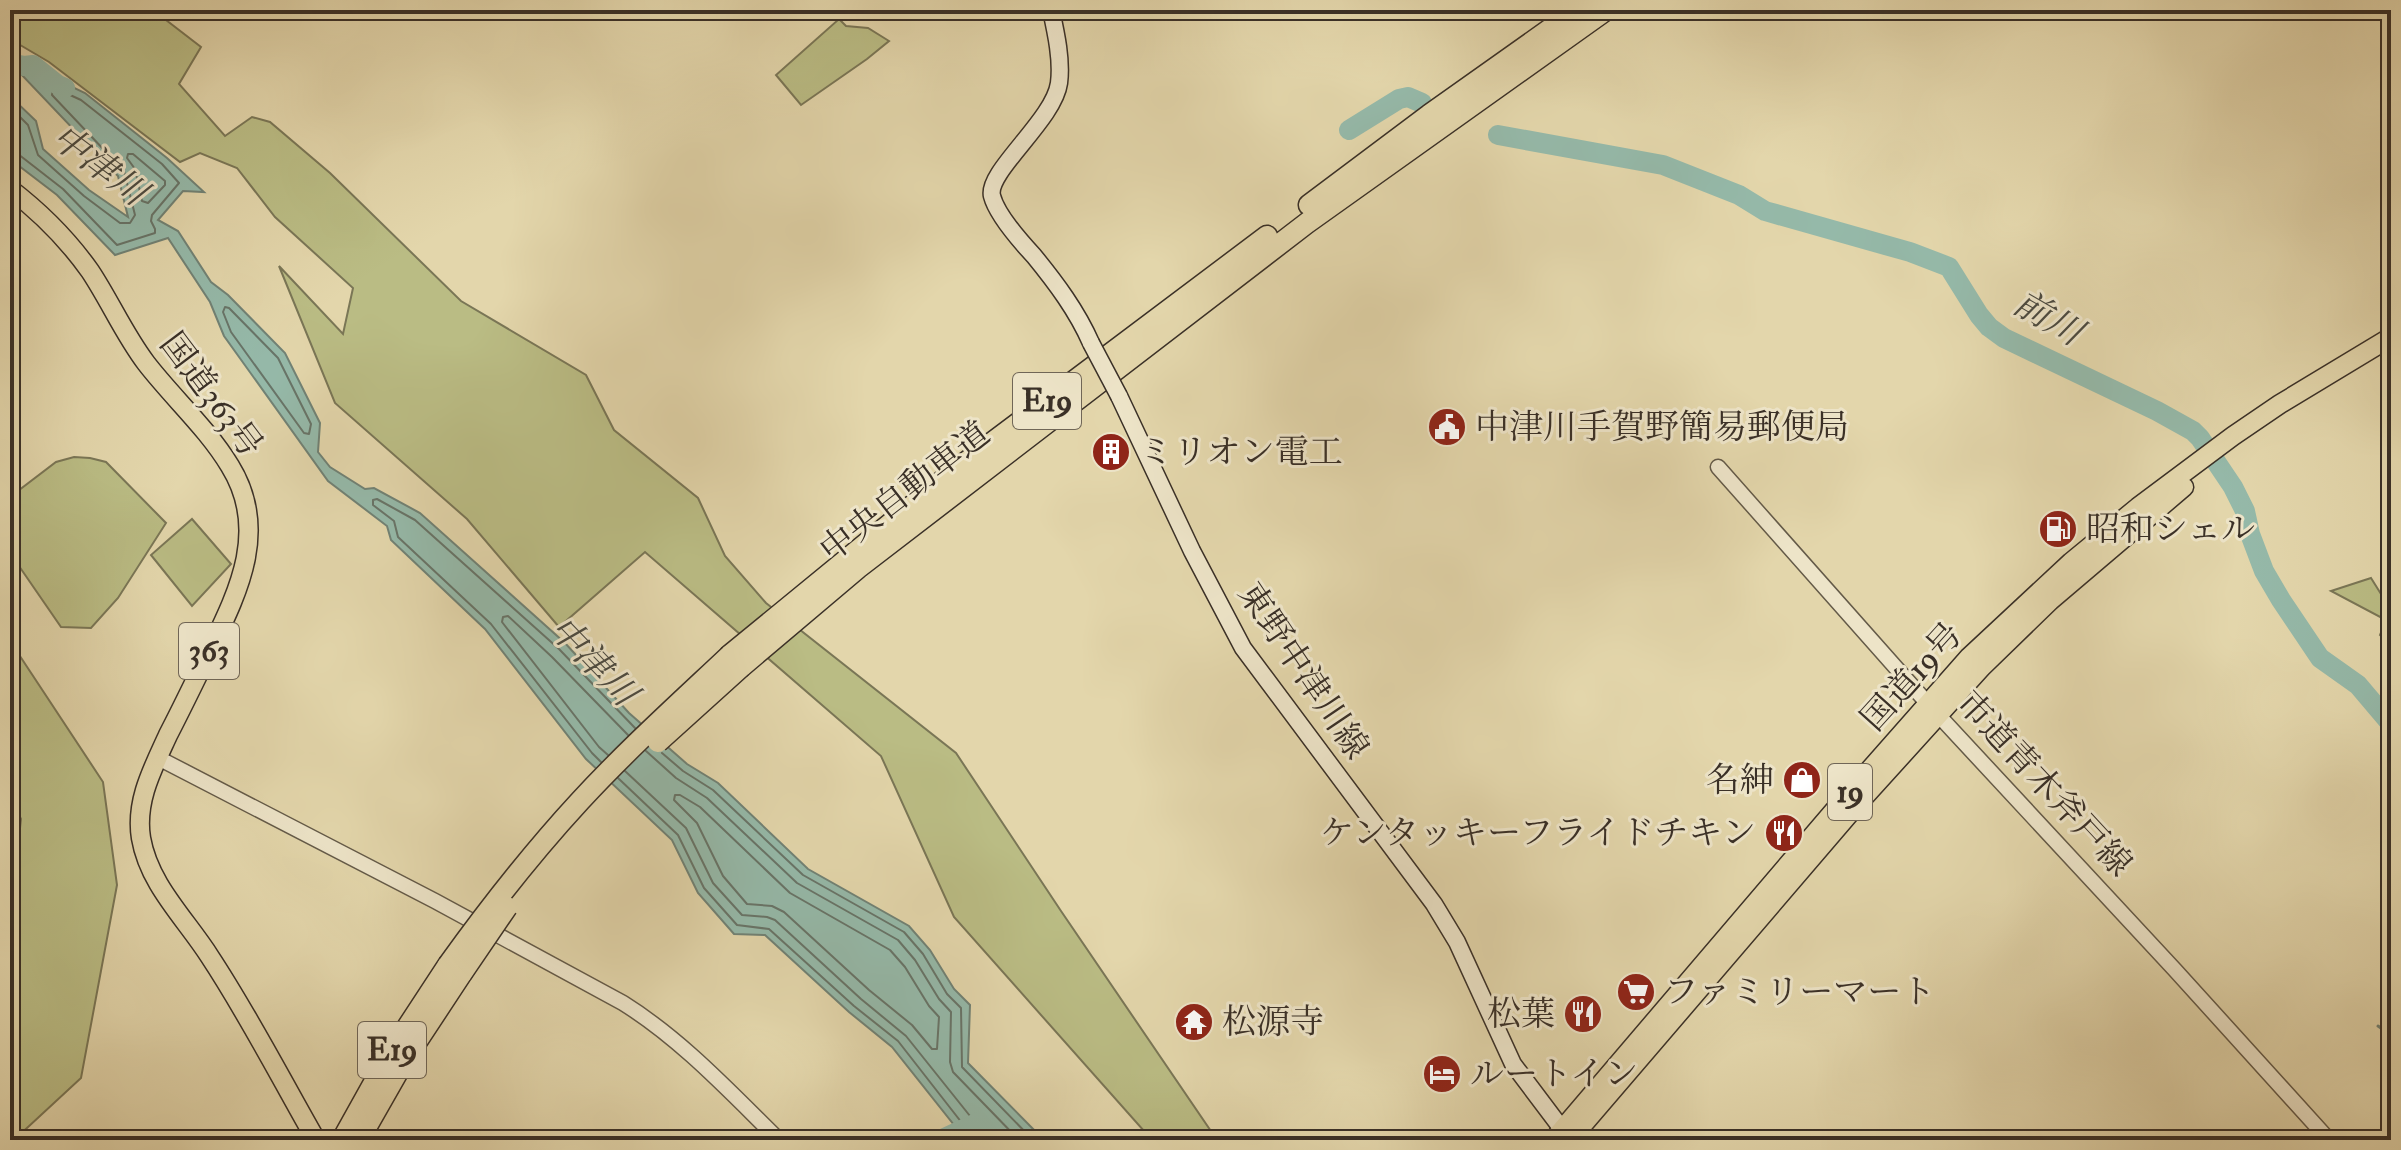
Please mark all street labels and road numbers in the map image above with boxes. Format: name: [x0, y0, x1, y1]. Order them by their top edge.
street label: 国道363号: [150, 324, 272, 466]
road number: E19: [1013, 373, 1081, 429]
street label: 中央自動車道: [811, 412, 999, 572]
street label: 東野中津川線: [1228, 574, 1378, 768]
street label: 国道19号: [1852, 614, 1972, 740]
road number: 363: [179, 623, 239, 679]
street label: 市道青木斧戸線: [1947, 682, 2141, 886]
road number: 19: [1828, 764, 1872, 820]
road number: E19: [358, 1022, 426, 1078]

